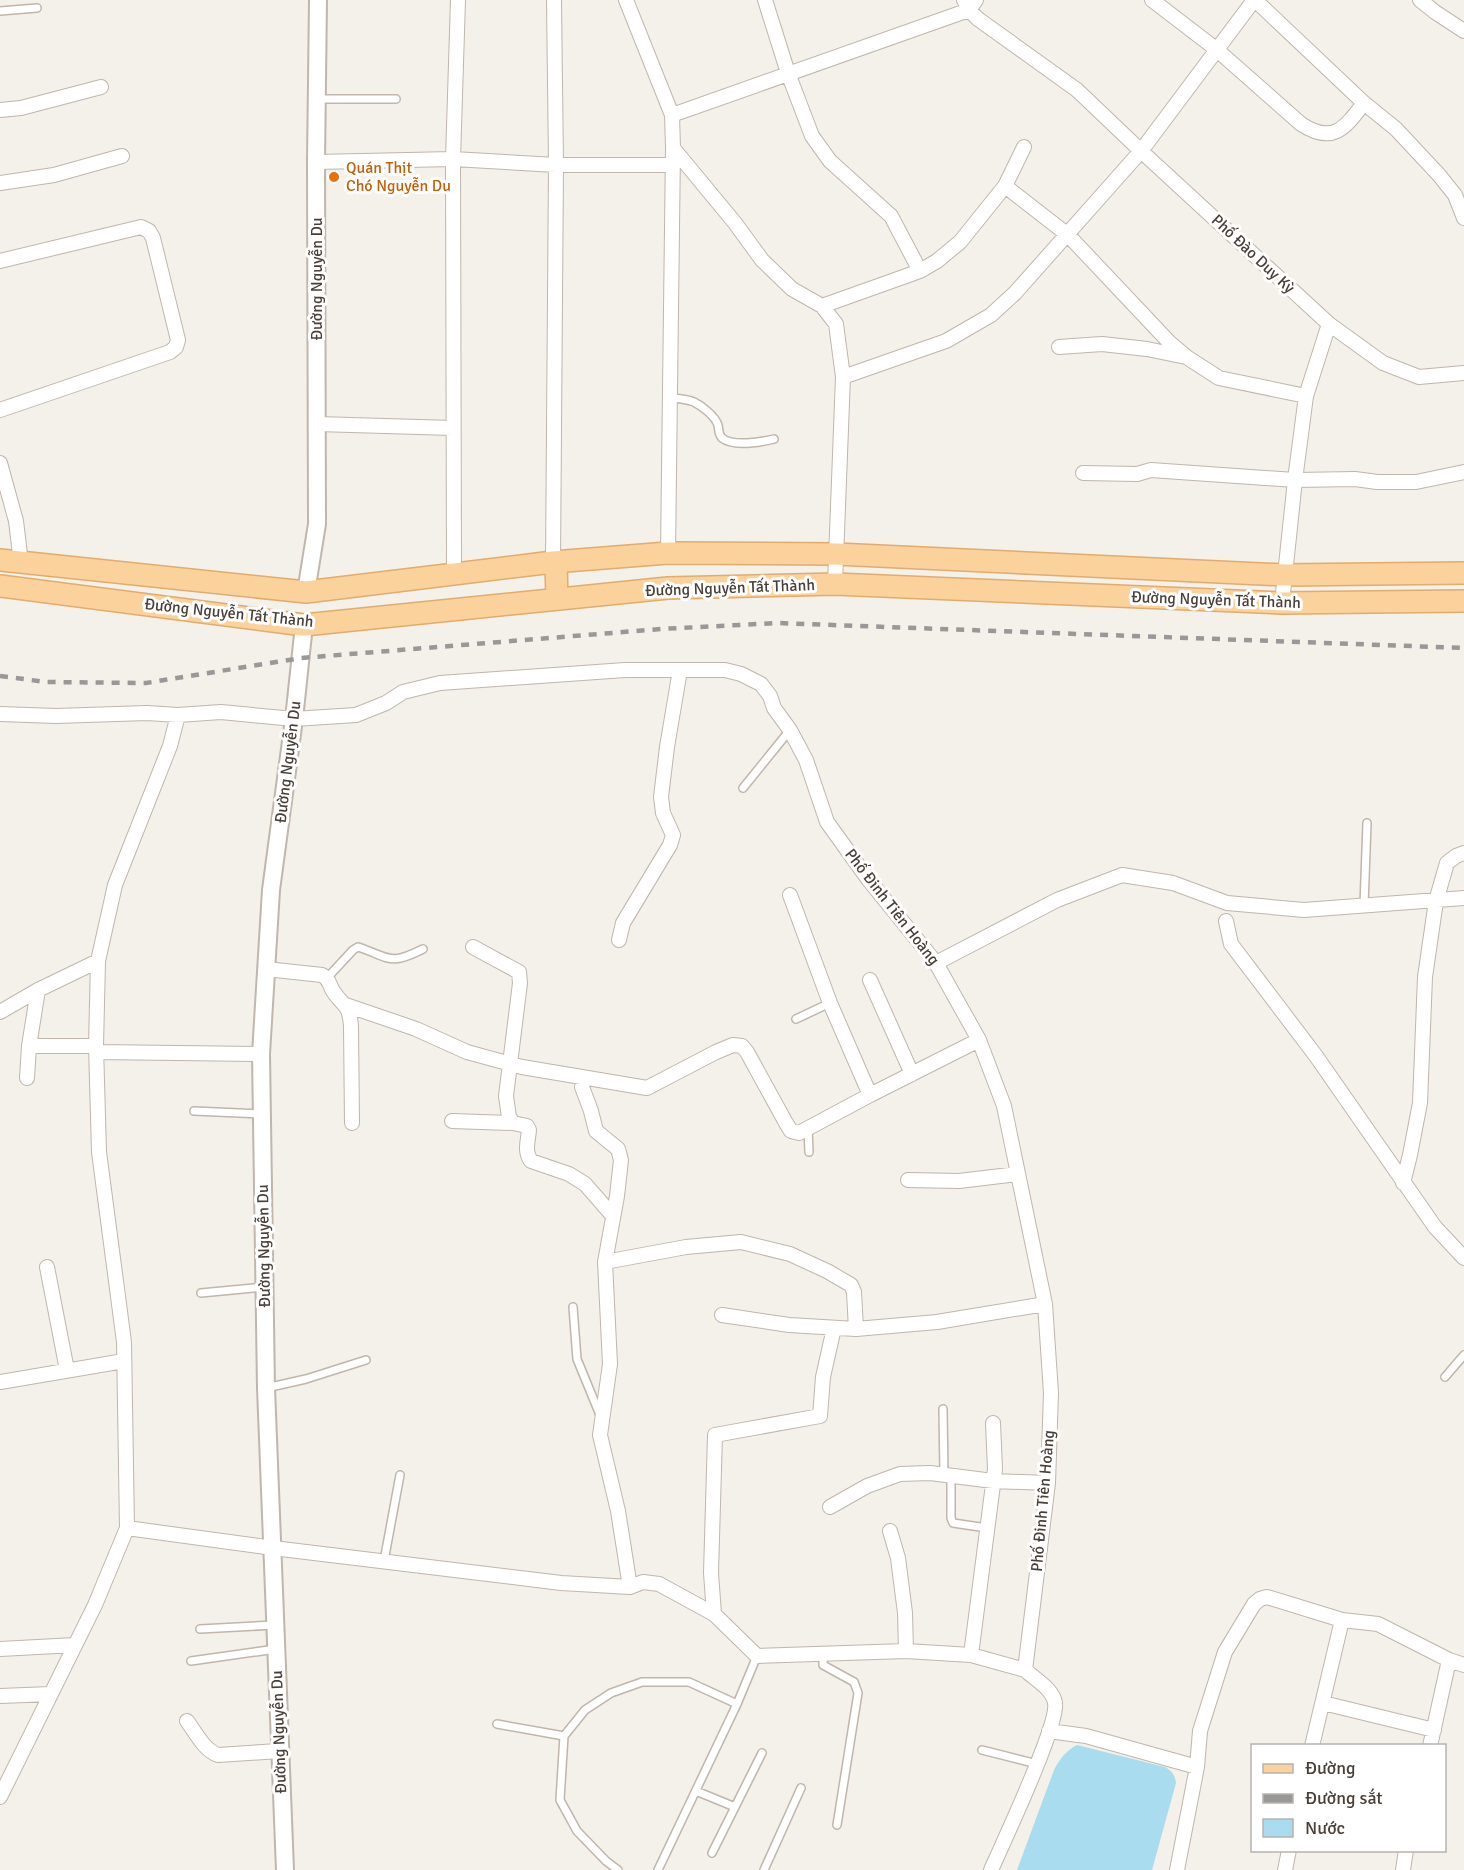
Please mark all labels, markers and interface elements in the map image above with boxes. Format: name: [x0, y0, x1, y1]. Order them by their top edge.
place label: Quán Thịt Chó Nguyễn Du: [346, 158, 451, 196]
marker: Quán Thịt Chó Nguyễn Du: [327, 170, 341, 184]
street label: Phố Đào Duy Kỳ: [1207, 210, 1299, 298]
street label: Đường Nguyễn Du: [307, 217, 327, 341]
street label: Đường Nguyễn Tất Thành: [645, 575, 815, 601]
street label: Đường Nguyễn Tất Thành: [1131, 587, 1301, 613]
street label: Đường Nguyễn Tất Thành: [143, 594, 315, 632]
street label: Đường Nguyễn Du: [271, 700, 305, 824]
street label: Phố Đinh Tiên Hoàng: [840, 845, 944, 969]
street label: Đường Nguyễn Du: [253, 1184, 275, 1308]
street label: Phố Đinh Tiên Hoàng: [1027, 1429, 1059, 1573]
street label: Đường Nguyễn Du: [267, 1670, 291, 1794]
legend: [1251, 1744, 1446, 1852]
text: Đường: [1305, 1757, 1356, 1779]
text: Đường sắt: [1305, 1787, 1383, 1809]
text: Nước: [1305, 1817, 1345, 1839]

